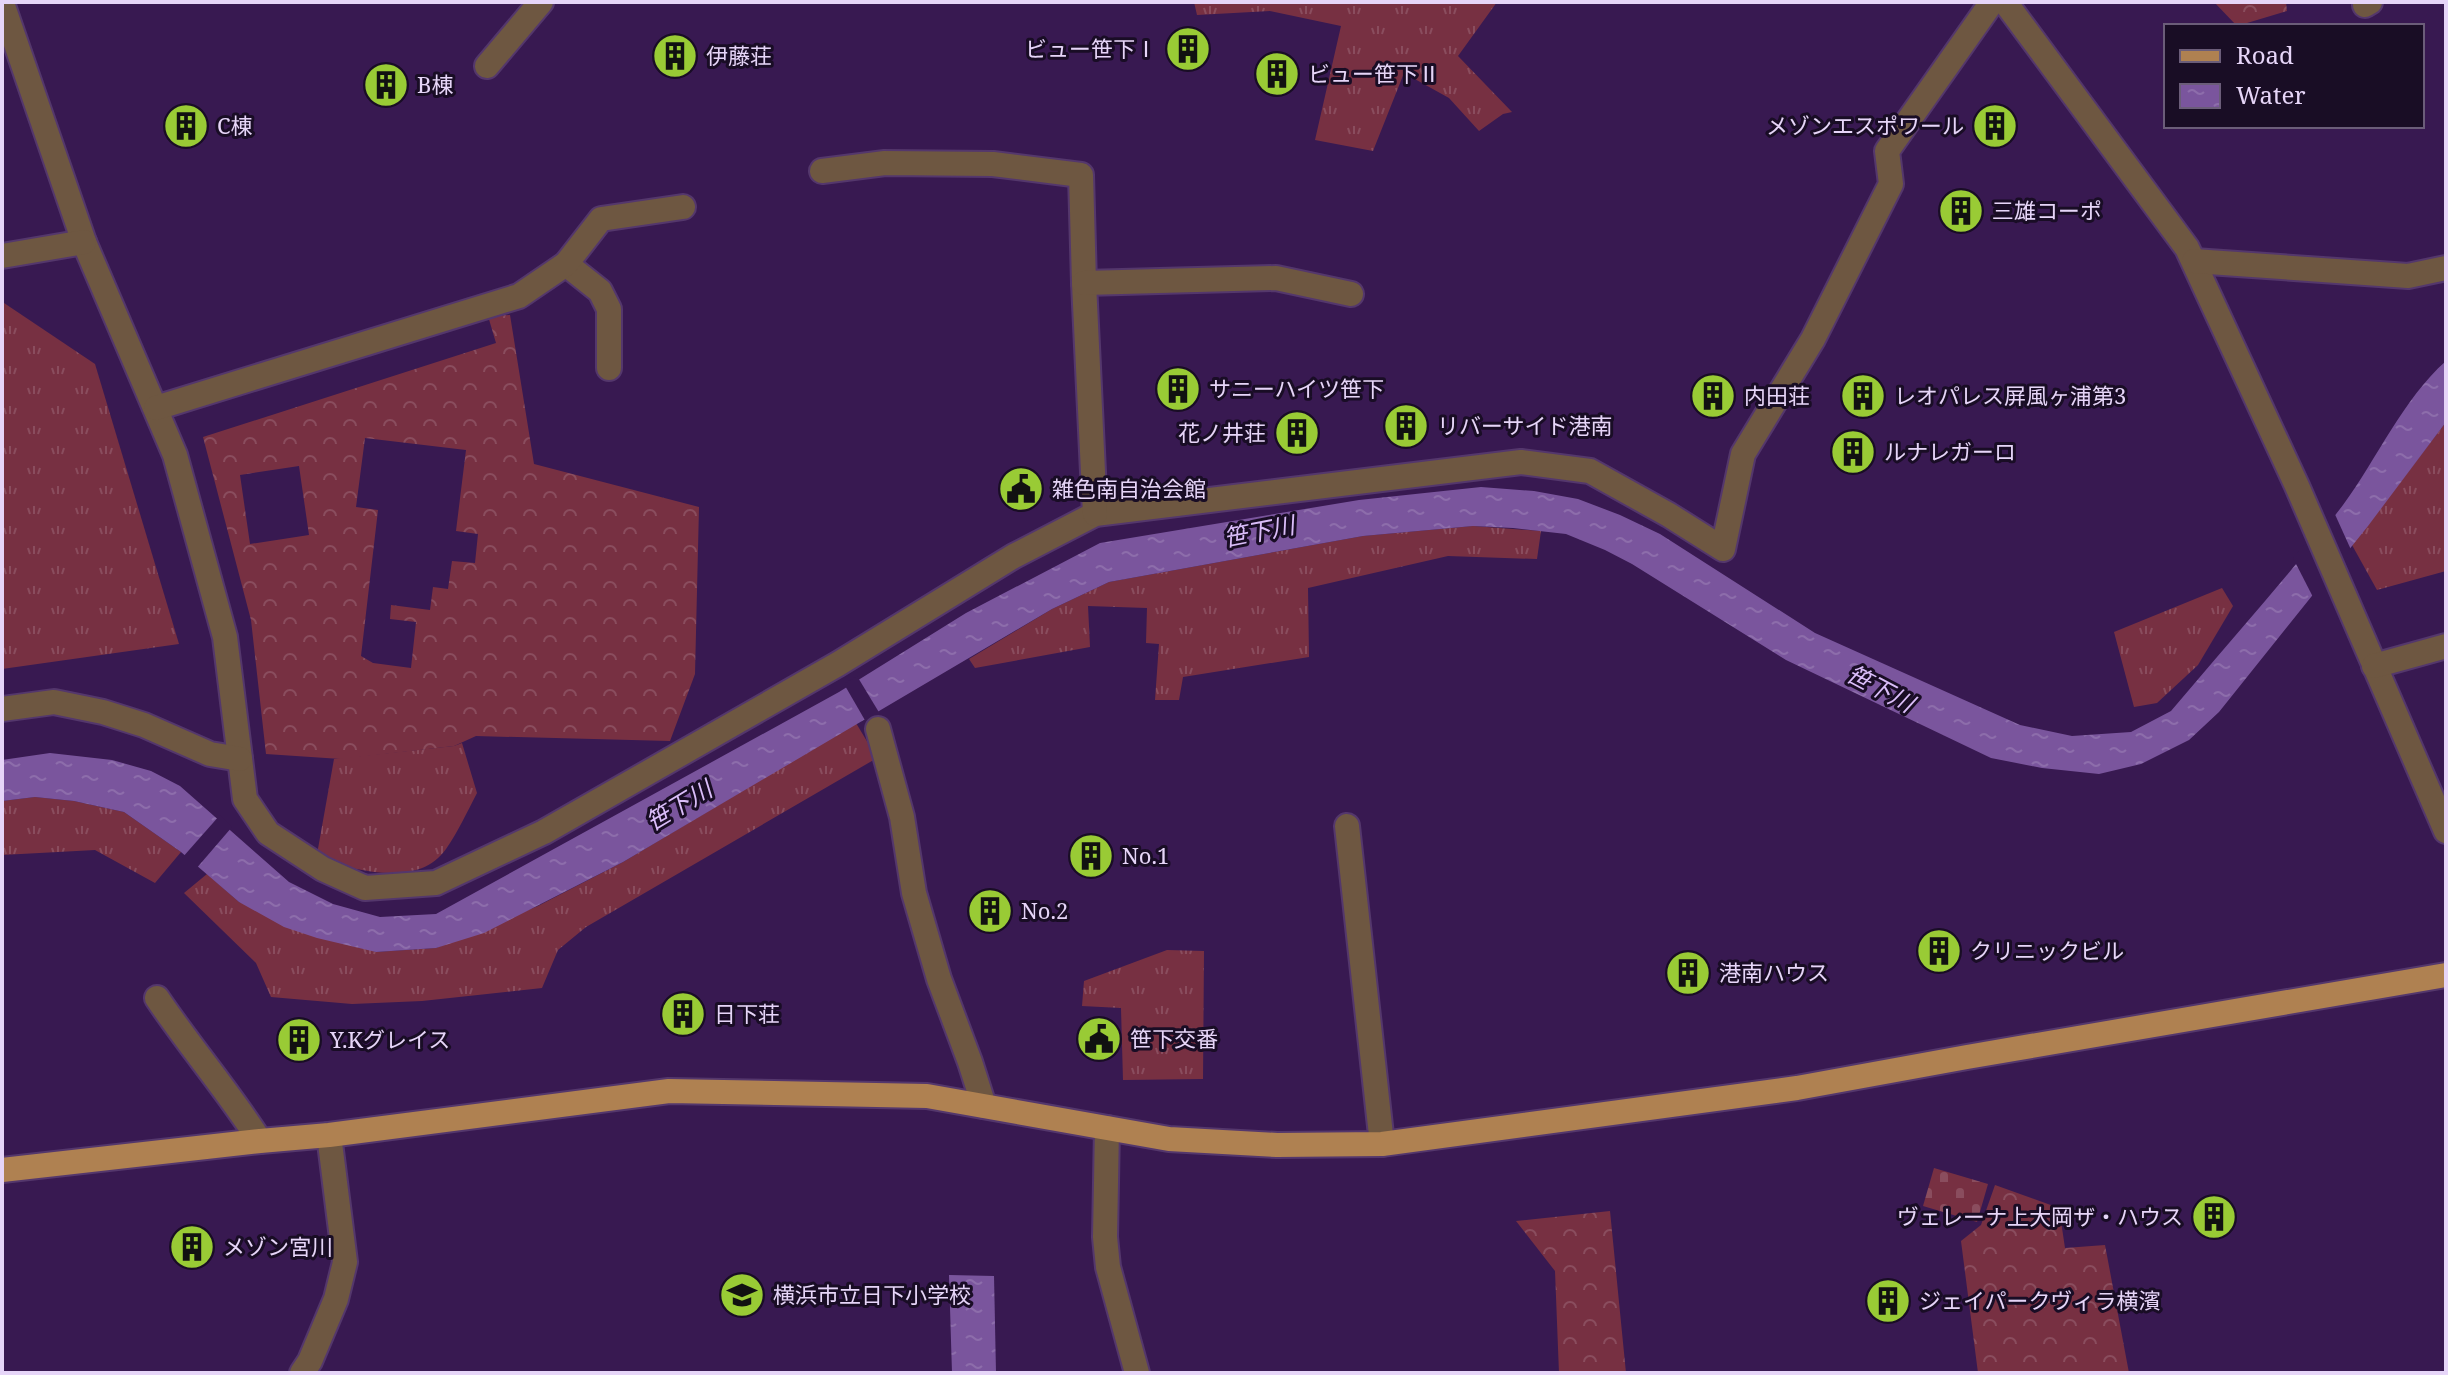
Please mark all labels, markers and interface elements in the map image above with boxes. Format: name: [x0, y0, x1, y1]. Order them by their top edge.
legend: [2164, 24, 2424, 128]
building icon: ビュー笹下Ⅰ: [1164, 25, 1212, 73]
building icon: 伊藤荘: [651, 32, 699, 80]
place label: ビュー笹下Ⅰ: [1025, 33, 1157, 63]
text: Road: [2236, 38, 2294, 71]
place label: 伊藤荘: [706, 40, 772, 70]
building icon: ビュー笹下Ⅱ: [1253, 50, 1301, 98]
place label: ビュー笹下Ⅱ: [1308, 58, 1440, 88]
building icon: B棟: [362, 61, 410, 109]
place label: B棟: [417, 69, 453, 99]
text: Water: [2236, 78, 2306, 111]
building icon: C棟: [162, 102, 210, 150]
building icon: メゾンエスポワール: [1971, 102, 2019, 150]
place label: C棟: [217, 110, 253, 140]
place label: メゾンエスポワール: [1766, 110, 1964, 140]
building icon: 三雄コーポ: [1937, 187, 1985, 235]
place label: 三雄コーポ: [1992, 195, 2102, 225]
building icon: サニーハイツ笹下: [1154, 365, 1202, 413]
building icon: 内田荘: [1689, 372, 1737, 420]
building icon: レオパレス屏風ヶ浦第3: [1839, 372, 1887, 420]
place label: サニーハイツ笹下: [1209, 373, 1384, 403]
place label: 内田荘: [1744, 380, 1810, 410]
place label: レオパレス屏風ヶ浦第3: [1894, 380, 2126, 410]
building icon: リバーサイド港南: [1382, 402, 1430, 450]
building icon: 花ノ井荘: [1273, 409, 1321, 457]
place label: リバーサイド港南: [1437, 410, 1613, 440]
place label: 花ノ井荘: [1178, 417, 1266, 447]
building icon: ルナレガーロ: [1829, 428, 1877, 476]
place label: ルナレガーロ: [1884, 436, 2016, 466]
public building icon: 雑色南自治会館: [997, 465, 1045, 513]
place label: 雑色南自治会館: [1052, 473, 1206, 503]
water label: 笹下川: [1220, 507, 1300, 554]
water label: 笹下川: [1841, 656, 1923, 721]
water label: 笹下川: [639, 770, 720, 837]
building icon: No.1: [1067, 832, 1115, 880]
place label: No.1: [1122, 840, 1169, 870]
building icon: No.2: [966, 887, 1014, 935]
place label: No.2: [1021, 895, 1068, 925]
building icon: クリニックビル: [1915, 927, 1963, 975]
place label: クリニックビル: [1970, 935, 2124, 965]
building icon: 港南ハウス: [1664, 949, 1712, 997]
place label: 港南ハウス: [1719, 957, 1829, 987]
building icon: 日下荘: [659, 990, 707, 1038]
place label: 日下荘: [714, 998, 780, 1028]
public building icon: 笹下交番: [1075, 1015, 1123, 1063]
building icon: Y.Kグレイス: [275, 1016, 323, 1064]
place label: 笹下交番: [1130, 1023, 1218, 1053]
place label: Y.Kグレイス: [329, 1024, 450, 1054]
building icon: ヴェレーナ上大岡ザ・ハウス: [2190, 1193, 2238, 1241]
place label: ヴェレーナ上大岡ザ・ハウス: [1897, 1201, 2183, 1231]
building icon: メゾン宮川: [168, 1223, 216, 1271]
place label: メゾン宮川: [223, 1231, 333, 1261]
school or university icon: 横浜市立日下小学校: [718, 1271, 766, 1319]
building icon: ジェイパークヴィラ横濱: [1864, 1277, 1912, 1325]
place label: 横浜市立日下小学校: [773, 1279, 971, 1309]
place label: ジェイパークヴィラ横濱: [1919, 1285, 2161, 1315]

